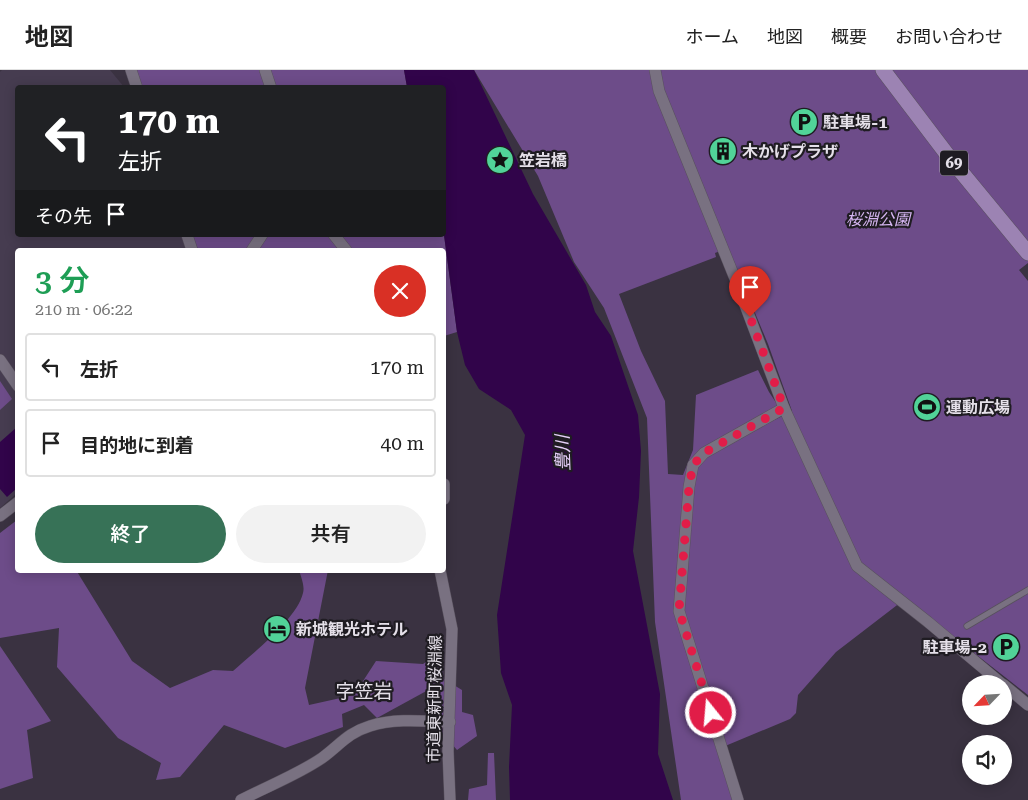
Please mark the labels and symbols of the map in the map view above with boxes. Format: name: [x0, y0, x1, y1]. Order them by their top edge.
parking icon: 駐車場-1: [789, 107, 819, 137]
place label: 駐車場-1: [823, 113, 887, 132]
building icon: 木かげプラザ: [708, 136, 738, 166]
place label: 木かげプラザ: [742, 142, 838, 161]
place icon: 笠岩橋: [485, 145, 515, 175]
road number: 69: [940, 150, 968, 176]
place label: 笠岩橋: [519, 151, 567, 170]
park label: 桜淵公園: [846, 210, 912, 229]
pin: [729, 266, 771, 317]
sports icon: 運動広場: [912, 392, 942, 422]
place label: 運動広場: [946, 398, 1010, 417]
water label: 豊川: [551, 433, 574, 471]
hotel icon: 新城観光ホテル: [262, 614, 292, 644]
place label: 新城観光ホテル: [296, 620, 408, 639]
parking icon: 駐車場-2: [991, 632, 1021, 662]
street label: 市道東新町桜淵線: [424, 635, 445, 763]
place label: 駐車場-2: [923, 638, 987, 657]
north arrow: [962, 675, 1012, 725]
district label: 字笠岩: [335, 680, 393, 703]
position arrow: [684, 686, 736, 738]

